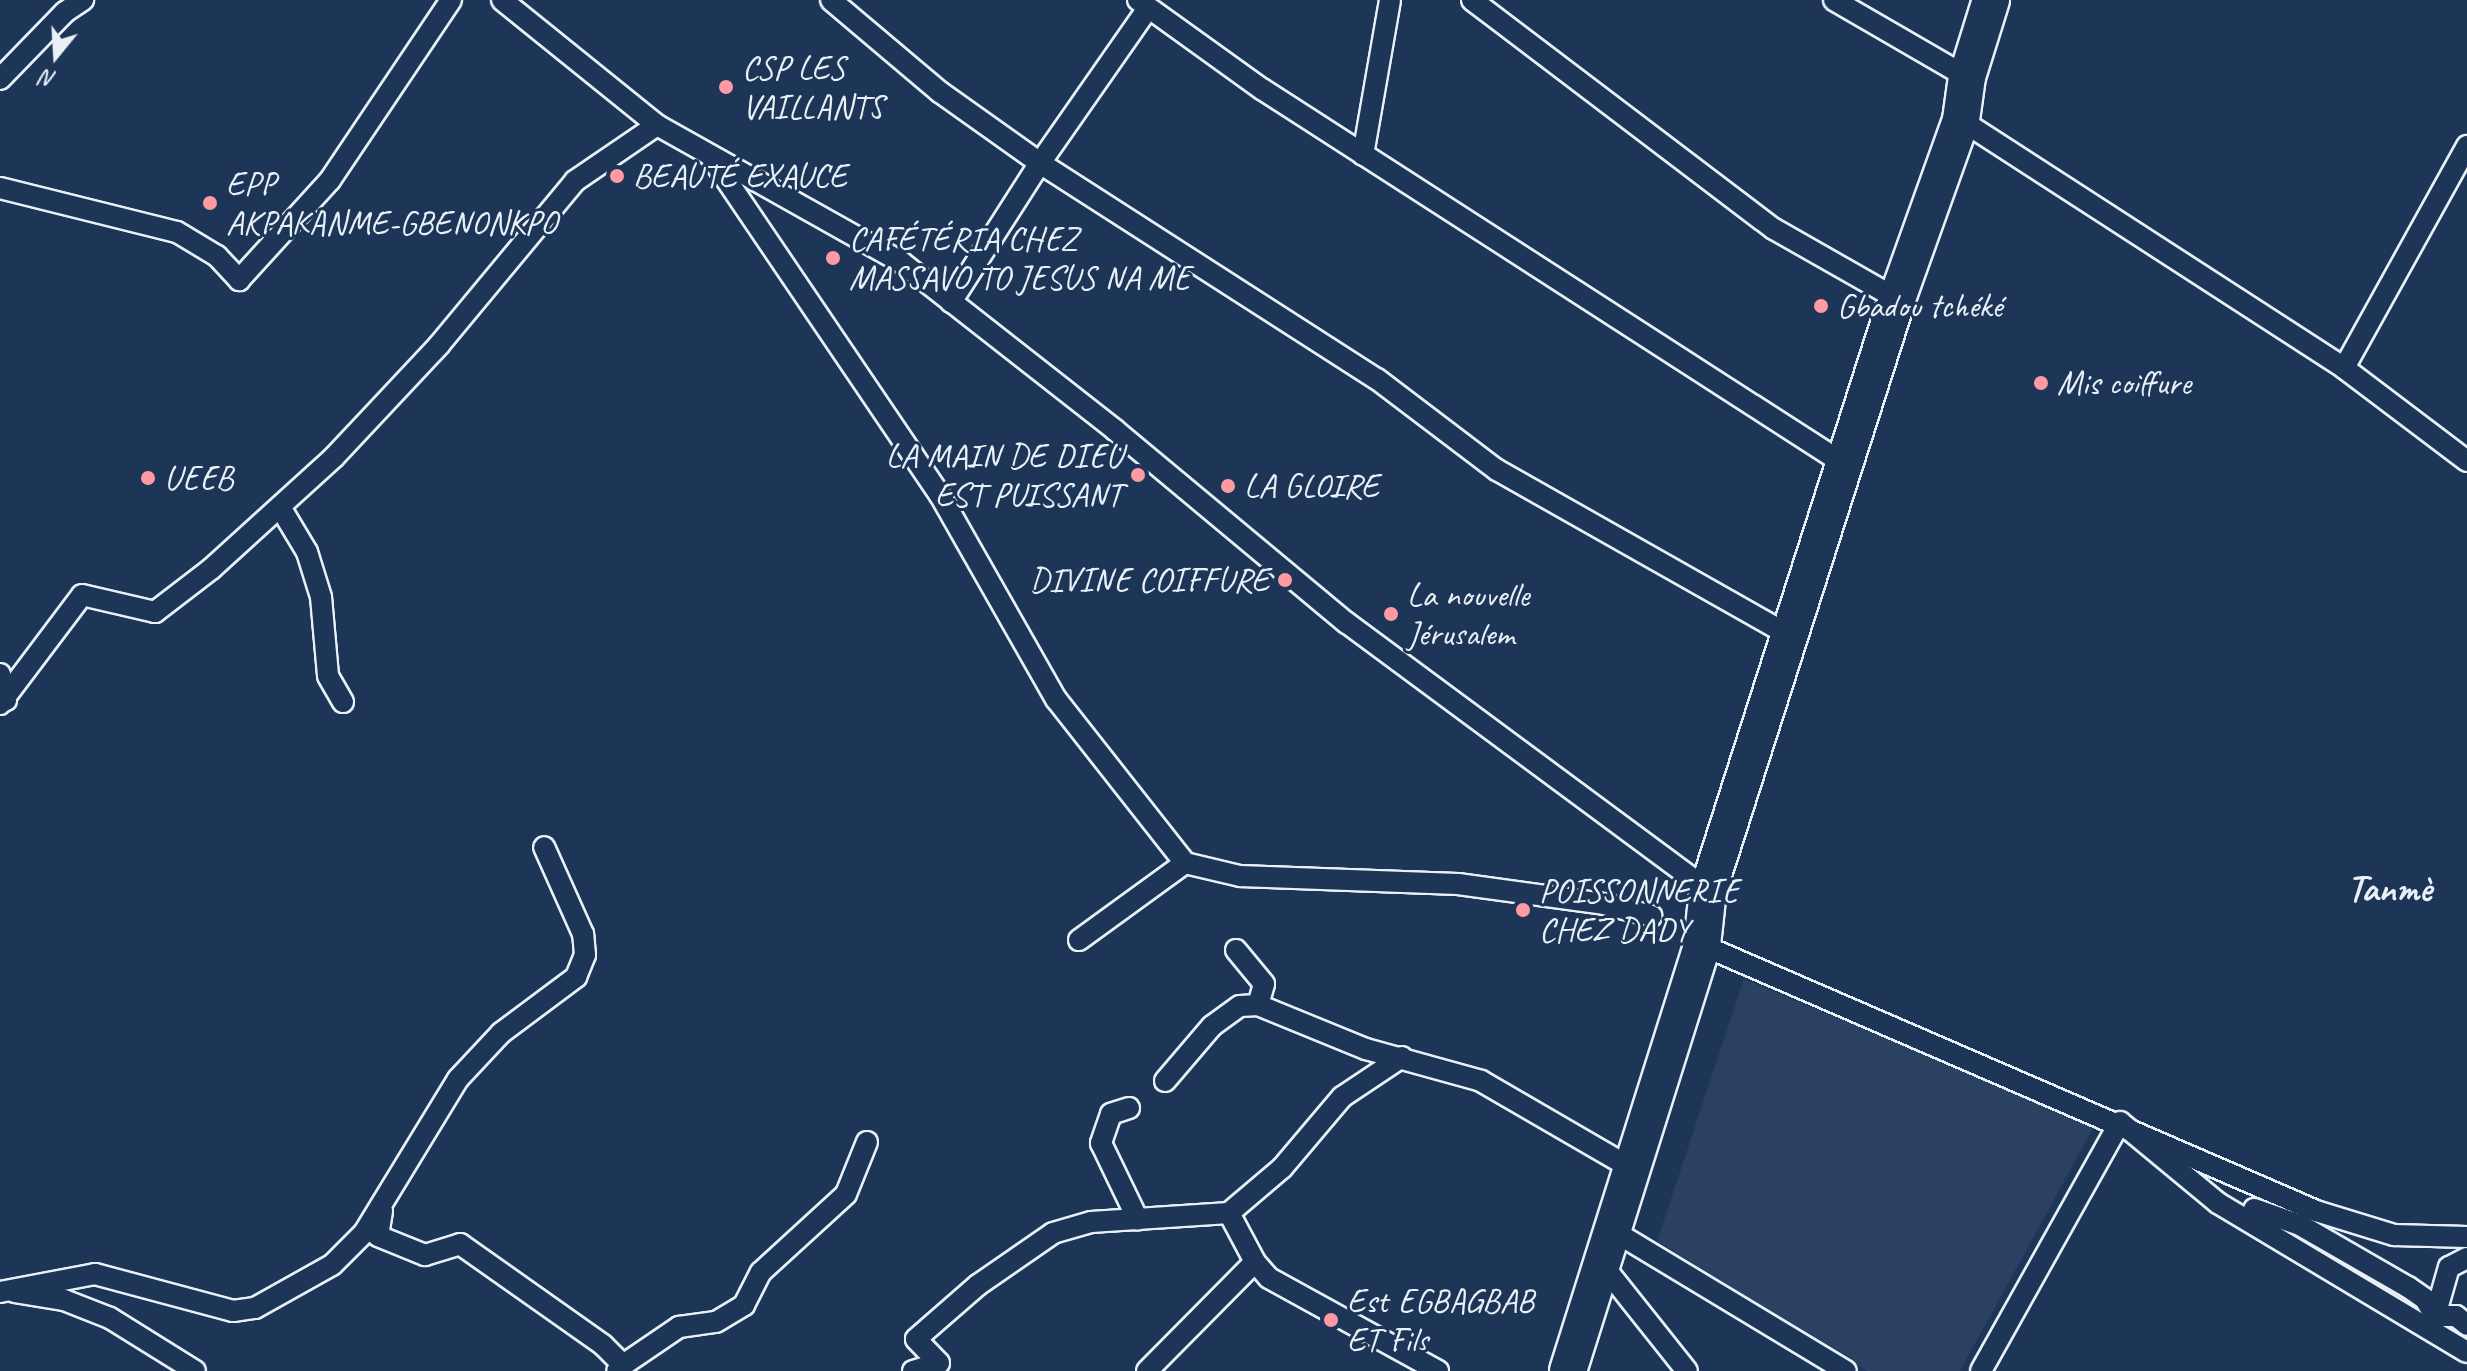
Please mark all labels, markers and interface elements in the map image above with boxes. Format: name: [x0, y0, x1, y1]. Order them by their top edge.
north arrow: [16, 16, 96, 96]
place label: CSP LES VAILLANTS: [742, 47, 884, 126]
text: N: [38, 63, 59, 94]
marker: CSP LES VAILLANTS: [717, 78, 735, 96]
place label: BEAUTÉ EXAUCE: [633, 156, 847, 196]
place label: EPP AKPAKANME-GBENONKPO: [226, 163, 557, 242]
marker: BEAUTÉ EXAUCE: [608, 167, 626, 185]
marker: EPP AKPAKANME-GBENONKPO: [201, 194, 219, 212]
place label: CAFÉTÉRIA CHEZ MASSAVO TO JESUS NA ME: [849, 218, 1192, 298]
marker: CAFÉTÉRIA CHEZ MASSAVO TO JESUS NA ME: [824, 249, 842, 267]
place label: Gbadou tchéké: [1837, 286, 2002, 326]
marker: Gbadou tchéké: [1812, 297, 1830, 315]
place label: Mis coiffure: [2057, 363, 2191, 403]
marker: Mis coiffure: [2032, 374, 2050, 392]
place label: LA MAIN DE DIEU EST PUISSANT: [886, 435, 1122, 514]
place label: UEEB: [164, 458, 233, 498]
marker: LA MAIN DE DIEU EST PUISSANT: [1129, 466, 1147, 484]
place label: LA GLOIRE: [1244, 466, 1379, 506]
marker: UEEB: [139, 469, 157, 487]
marker: LA GLOIRE: [1219, 477, 1237, 495]
place label: DIVINE COIFFURE: [1030, 560, 1269, 600]
marker: DIVINE COIFFURE: [1276, 571, 1294, 589]
place label: La nouvelle Jérusalem: [1407, 574, 1529, 654]
marker: La nouvelle Jérusalem: [1382, 605, 1400, 623]
district label: Tanmè: [2347, 866, 2431, 912]
place label: POISSONNERIE CHEZ DADY: [1539, 870, 1739, 950]
marker: POISSONNERIE CHEZ DADY: [1514, 901, 1532, 919]
place label: Est EGBAGBAB ET Fils: [1347, 1280, 1533, 1360]
marker: Est EGBAGBAB ET Fils: [1322, 1311, 1340, 1329]

